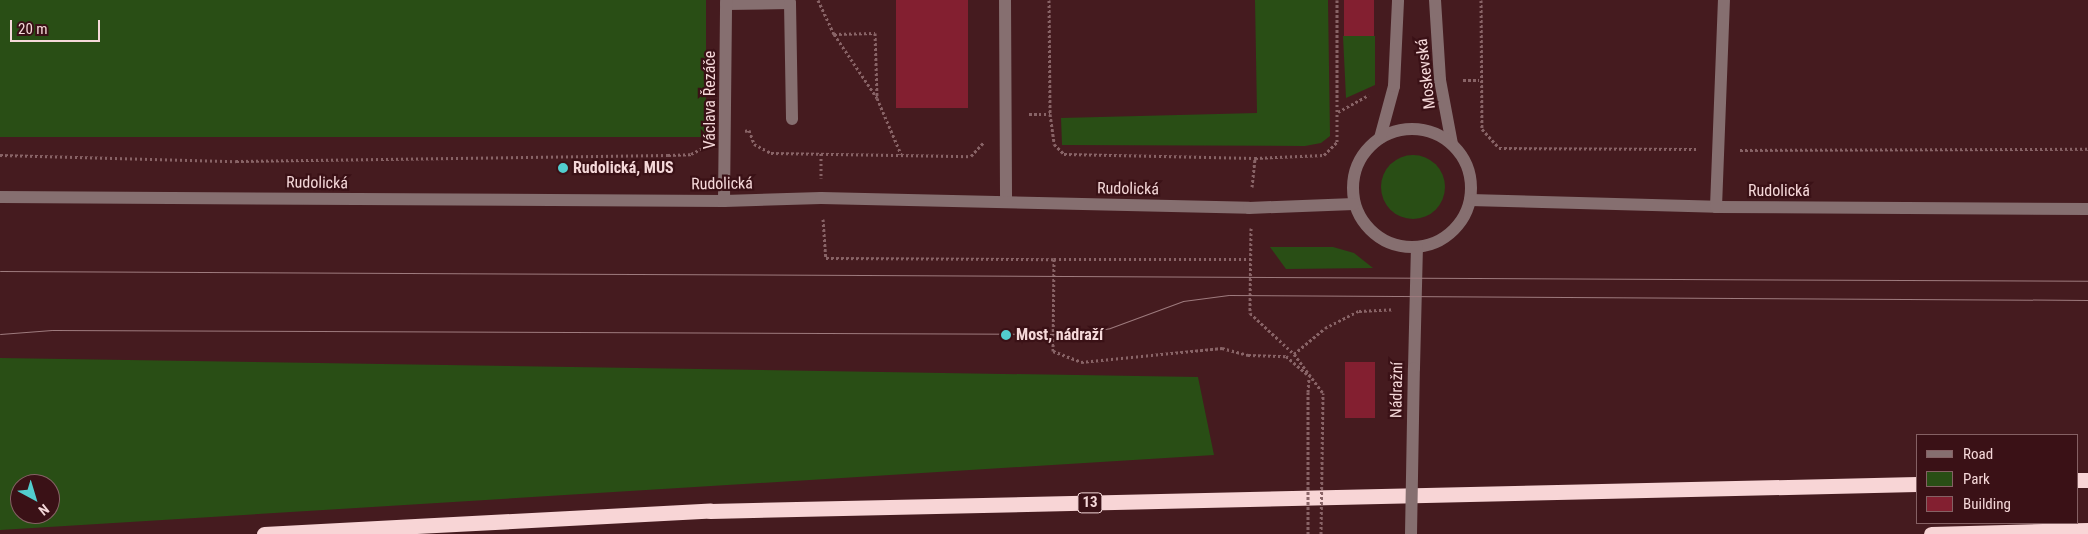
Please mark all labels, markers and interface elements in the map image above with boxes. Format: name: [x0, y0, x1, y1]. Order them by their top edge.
scale bar: [12, 10, 102, 42]
text: 20 m: [18, 20, 48, 38]
street label: Moskevská: [1412, 38, 1440, 110]
street label: Václava Řezáče: [700, 51, 720, 149]
place label: Rudolická, MUS: [573, 158, 674, 178]
marker: Rudolická, MUS: [557, 162, 569, 174]
street label: Rudolická: [286, 173, 348, 193]
street label: Rudolická: [691, 174, 753, 194]
street label: Rudolická: [1097, 179, 1159, 199]
street label: Rudolická: [1748, 181, 1810, 201]
place label: Most, nádraží: [1016, 325, 1103, 345]
marker: Most, nádraží: [1000, 329, 1012, 341]
street label: Nádražní: [1387, 362, 1407, 418]
legend: [1916, 434, 2078, 524]
text: Road: [1963, 445, 1993, 463]
text: Park: [1963, 470, 1990, 488]
north arrow: [10, 474, 60, 524]
road number: 13: [1076, 490, 1104, 516]
text: Building: [1963, 495, 2011, 513]
text: N: [35, 501, 52, 519]

